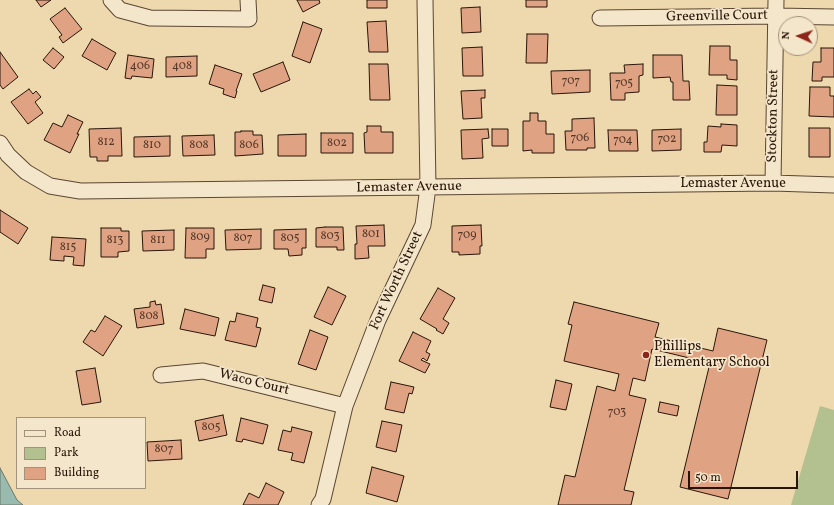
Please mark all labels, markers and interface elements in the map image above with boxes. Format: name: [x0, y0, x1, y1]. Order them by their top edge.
street label: Greenville Court: [666, 8, 768, 26]
north arrow: [778, 16, 818, 56]
text: N: [779, 31, 794, 40]
house number: 406: [130, 60, 150, 74]
house number: 408: [172, 60, 192, 74]
street label: Stockton Street: [765, 69, 783, 163]
house number: 707: [562, 75, 580, 89]
house number: 705: [615, 77, 633, 91]
house number: 706: [571, 132, 589, 146]
house number: 702: [658, 133, 676, 147]
house number: 704: [613, 134, 633, 148]
house number: 812: [97, 136, 115, 150]
house number: 802: [327, 137, 347, 151]
house number: 810: [143, 139, 161, 153]
house number: 808: [189, 139, 209, 153]
house number: 806: [239, 139, 259, 153]
street label: Lemaster Avenue: [680, 176, 786, 192]
street label: Lemaster Avenue: [356, 179, 462, 197]
house number: 801: [362, 228, 380, 242]
street label: Fort Worth Street: [367, 229, 427, 333]
house number: 709: [458, 229, 476, 243]
house number: 803: [320, 230, 340, 244]
house number: 809: [190, 231, 210, 245]
house number: 807: [233, 232, 253, 246]
house number: 805: [281, 232, 299, 246]
house number: 813: [107, 234, 123, 248]
house number: 811: [150, 234, 166, 248]
house number: 815: [60, 241, 76, 255]
house number: 808: [139, 310, 159, 324]
place label: Phillips Elementary School: [654, 339, 770, 372]
marker: Phillips Elementary School: [641, 350, 651, 360]
street label: Waco Court: [217, 366, 291, 400]
house number: 703: [608, 406, 626, 420]
legend: [16, 417, 146, 489]
house number: 805: [202, 421, 220, 435]
text: Road: [54, 425, 81, 441]
house number: 807: [154, 443, 174, 457]
text: Park: [54, 445, 79, 461]
scale bar: [690, 463, 800, 489]
text: Building: [54, 465, 99, 481]
text: 50 m: [695, 470, 721, 486]

